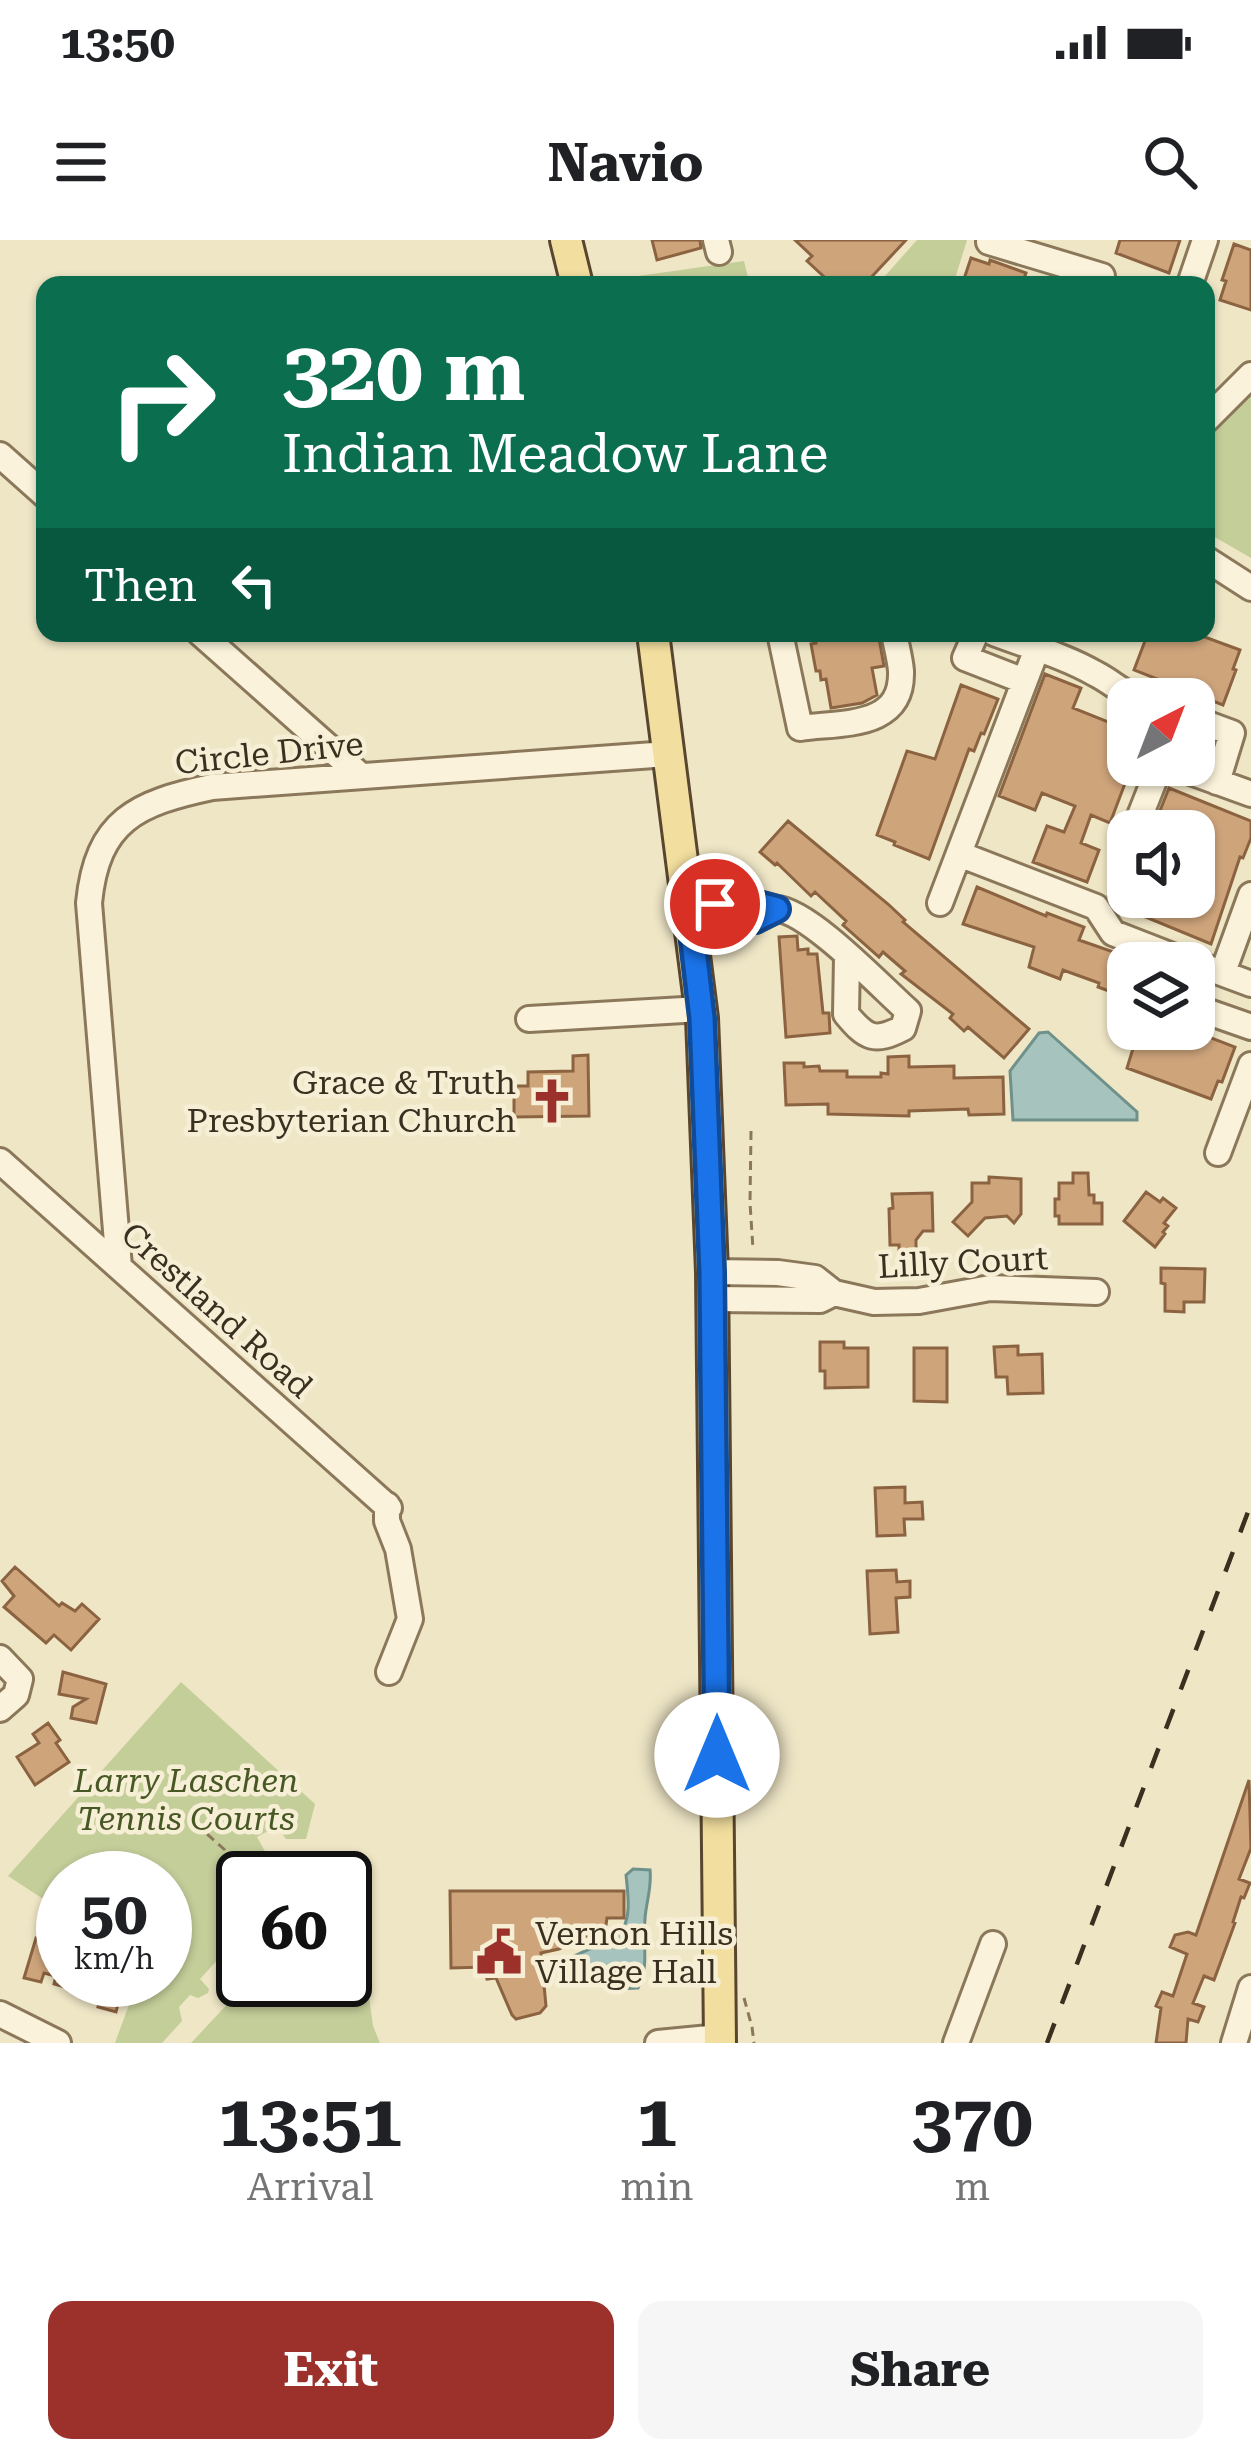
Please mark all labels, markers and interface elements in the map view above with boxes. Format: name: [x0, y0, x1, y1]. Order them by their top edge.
text: 13:50: [60, 16, 175, 69]
icon: menu: [48, 129, 114, 195]
icon: search: [1137, 129, 1203, 195]
text: Navio: [547, 131, 704, 194]
text: 320 m: [282, 322, 525, 420]
icon: right: [84, 324, 240, 480]
text: Indian Meadow Lane: [282, 422, 828, 485]
icon: left: [221, 552, 287, 618]
text: Then: [84, 559, 197, 612]
north arrow: [1107, 678, 1215, 786]
map controls: [1107, 678, 1215, 1050]
street label: Circle Drive: [173, 724, 365, 782]
button: sound: [1107, 810, 1215, 918]
pin: [664, 853, 766, 955]
icon: arrive: [682, 871, 748, 937]
button: layers: [1107, 942, 1215, 1050]
place label: Grace & Truth Presbyterian Church: [187, 1063, 516, 1140]
church icon: Grace & Truth Presbyterian Church: [527, 1076, 577, 1126]
street label: Crestland Road: [114, 1214, 320, 1406]
street label: Lilly Court: [877, 1238, 1049, 1286]
position arrow: [654, 1692, 780, 1818]
park label: Larry Laschen Tennis Courts: [73, 1761, 298, 1838]
speed limit sign: 60: [216, 1851, 372, 2007]
text: 50: [80, 1878, 148, 1949]
place label: Vernon Hills Village Hall: [535, 1914, 733, 1991]
public building icon: Vernon Hills Village Hall: [474, 1927, 524, 1977]
text: km/h: [74, 1941, 154, 1976]
text: 13:51: [218, 2079, 402, 2164]
text: 1: [637, 2079, 677, 2164]
text: 370: [912, 2079, 1033, 2164]
text: Arrival: [247, 2164, 374, 2210]
text: min: [620, 2164, 694, 2210]
text: m: [954, 2164, 990, 2210]
button: Exit: [48, 2301, 614, 2439]
button: Share: [638, 2301, 1203, 2439]

